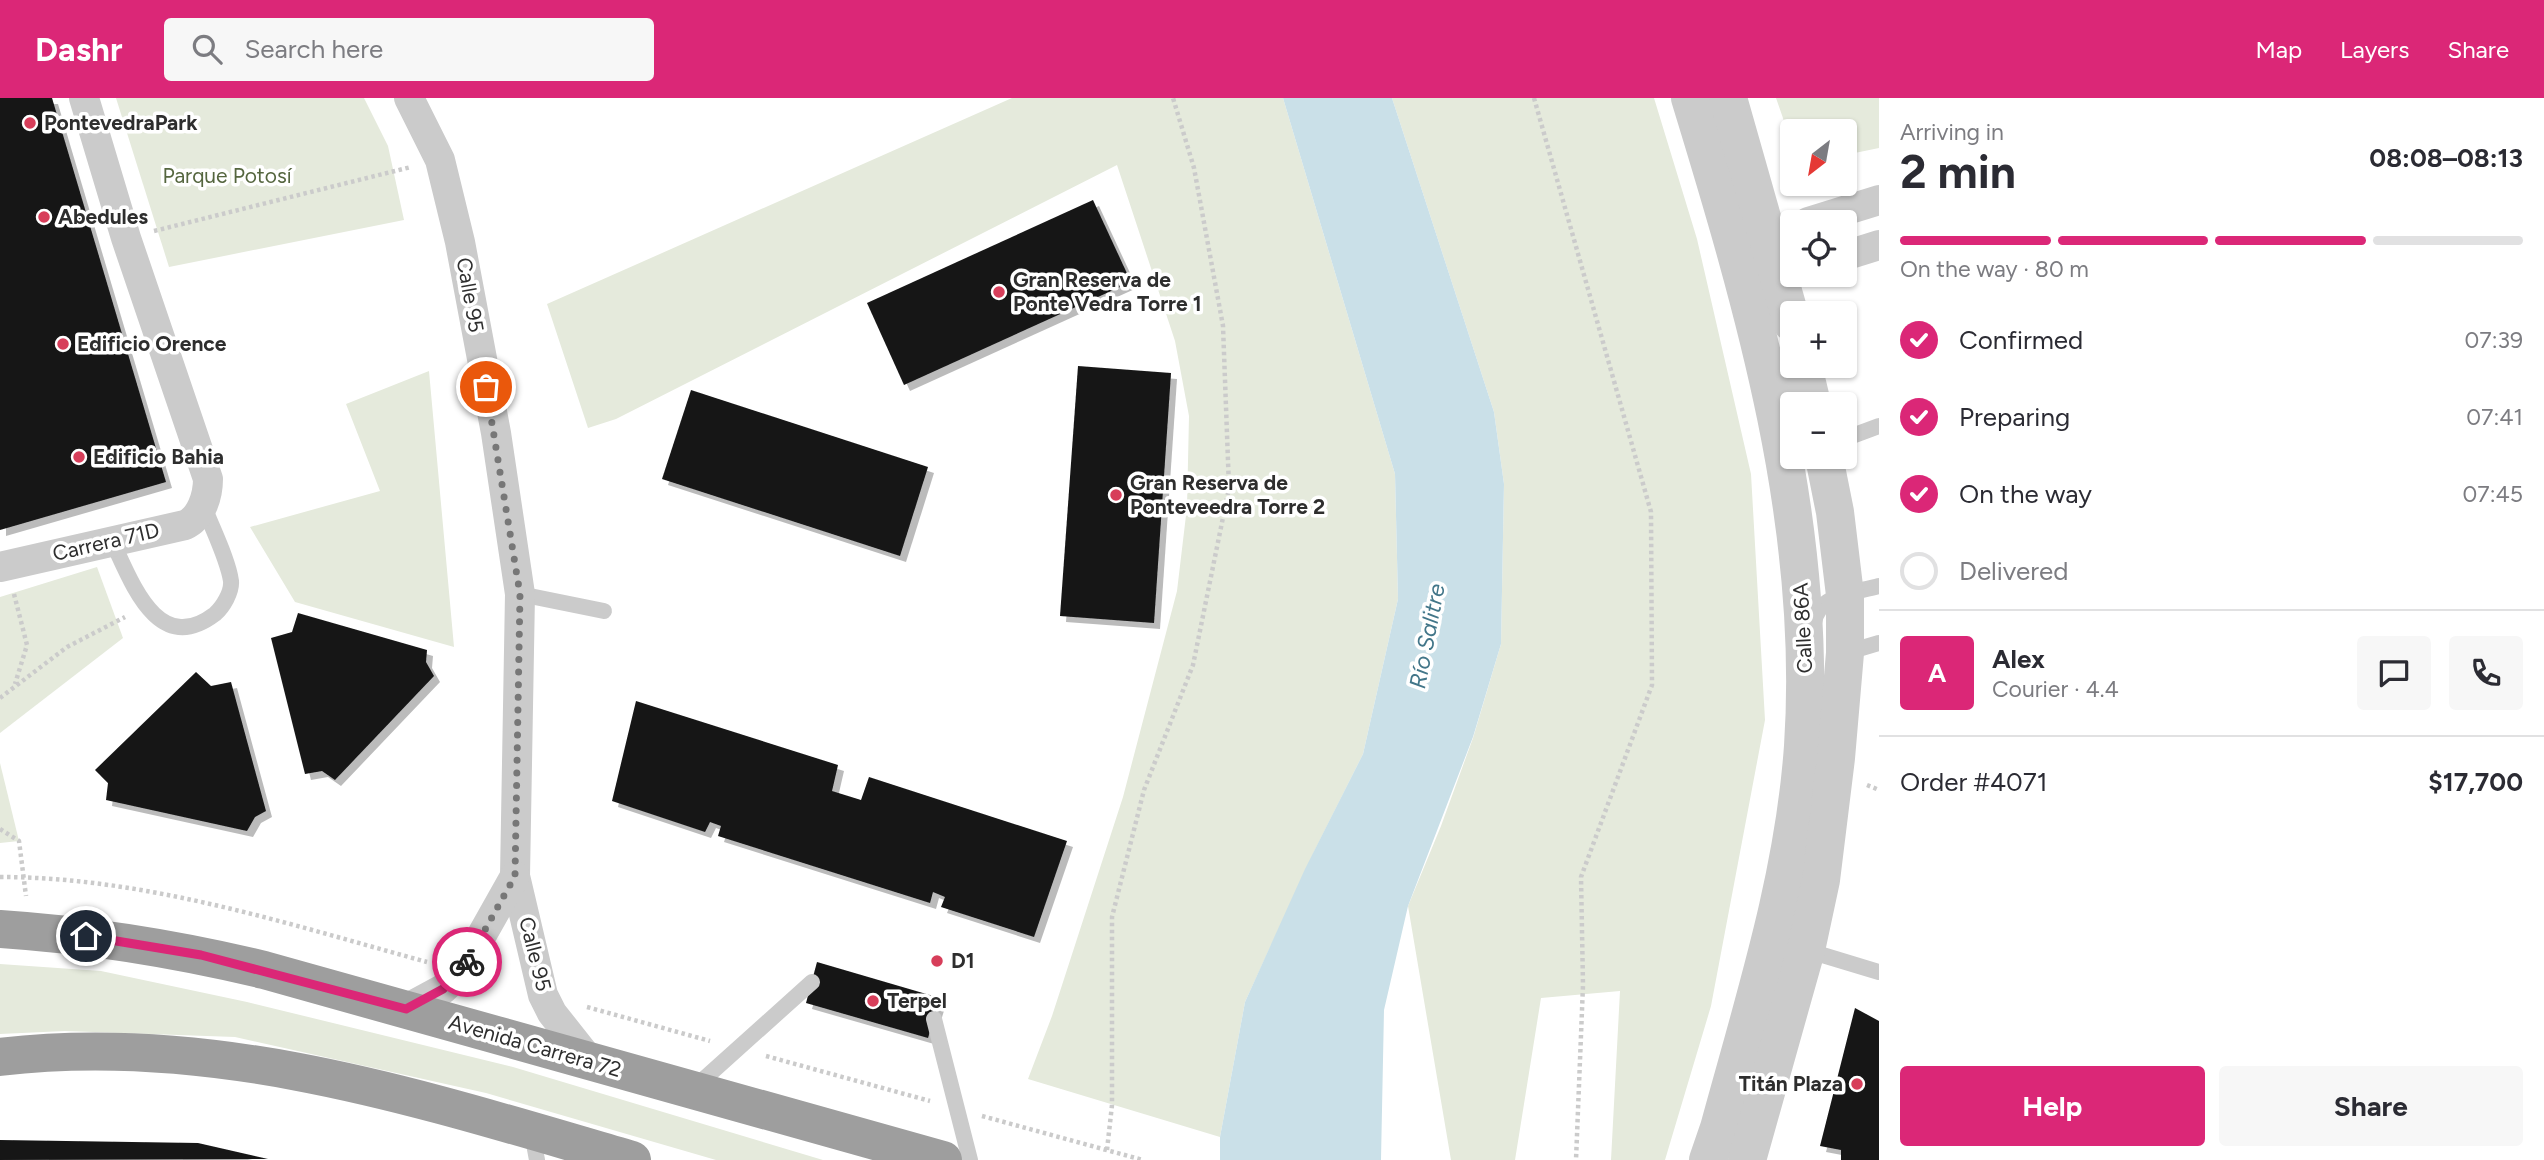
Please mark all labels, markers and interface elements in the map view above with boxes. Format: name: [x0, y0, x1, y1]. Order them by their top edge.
search box: [164, 18, 654, 81]
text: Dashr: [35, 30, 122, 69]
icon: search: [188, 30, 226, 68]
text: Search here: [244, 33, 383, 65]
text: Map: [2255, 35, 2302, 64]
text: Layers: [2340, 35, 2409, 64]
text: Share: [2447, 35, 2509, 64]
place label: PontevedraPark: [44, 110, 198, 135]
marker: PontevedraPark: [22, 115, 38, 131]
text: Arriving in: [1900, 118, 2004, 146]
north arrow: [1780, 119, 1857, 196]
map controls: [1780, 119, 1857, 469]
text: 08:08–08:13: [2369, 142, 2523, 174]
text: 2 min: [1900, 144, 2016, 200]
park label: Parque Potosí: [162, 163, 293, 188]
place label: Abedules: [58, 204, 148, 229]
marker: Abedules: [36, 209, 52, 225]
button: locate: [1780, 210, 1857, 287]
street label: Calle 95: [452, 255, 489, 334]
text: On the way · 80 m: [1900, 255, 2089, 283]
place label: Gran Reserva de Ponte Vedra Torre 1: [1013, 267, 1202, 316]
marker: Gran Reserva de Ponte Vedra Torre 1: [991, 284, 1007, 300]
button: +: [1780, 301, 1857, 378]
icon: check: [1900, 321, 1938, 359]
text: Confirmed: [1959, 324, 2083, 356]
text: 07:39: [2465, 326, 2523, 354]
place label: Edificio Orence: [77, 331, 227, 356]
marker: Edificio Orence: [55, 336, 71, 352]
pin: [456, 357, 516, 417]
icon: bag: [467, 368, 505, 406]
button: −: [1780, 392, 1857, 469]
icon: check: [1900, 398, 1938, 436]
text: Preparing: [1959, 401, 2070, 433]
text: 07:41: [2466, 403, 2523, 431]
place label: Edificio Bahia: [93, 444, 224, 469]
marker: Edificio Bahia: [71, 449, 87, 465]
place label: Gran Reserva de Ponteveedra Torre 2: [1130, 470, 1325, 519]
icon: check: [1900, 475, 1938, 513]
text: On the way: [1959, 478, 2092, 510]
text: 07:45: [2463, 480, 2523, 508]
marker: Gran Reserva de Ponteveedra Torre 2: [1108, 487, 1124, 503]
street label: Carrera 71D: [50, 517, 162, 566]
text: Delivered: [1959, 555, 2068, 587]
water label: Río Salitre: [1403, 581, 1451, 691]
street label: Calle 86A: [1788, 582, 1817, 674]
button: chat: [2357, 636, 2431, 710]
button: phone: [2449, 636, 2523, 710]
text: Alex: [1992, 643, 2045, 675]
text: A: [1928, 657, 1946, 689]
text: Courier · 4.4: [1992, 675, 2119, 703]
text: Order #4071: [1900, 766, 2047, 798]
text: $17,700: [2428, 766, 2523, 798]
pin: [56, 906, 116, 966]
street label: Calle 95: [514, 914, 557, 994]
icon: home: [67, 917, 105, 955]
courier: [432, 927, 502, 997]
icon: bike: [448, 943, 486, 981]
place label: D1: [951, 948, 975, 973]
marker: D1: [929, 953, 945, 969]
place label: Terpel: [887, 988, 947, 1013]
marker: Terpel: [865, 993, 881, 1009]
street label: Avenida Carrera 72: [446, 1009, 624, 1082]
button: Help: [1900, 1066, 2205, 1146]
button: Share: [2219, 1066, 2523, 1146]
place label: Titán Plaza: [1739, 1071, 1843, 1096]
marker: Titán Plaza: [1849, 1076, 1865, 1092]

